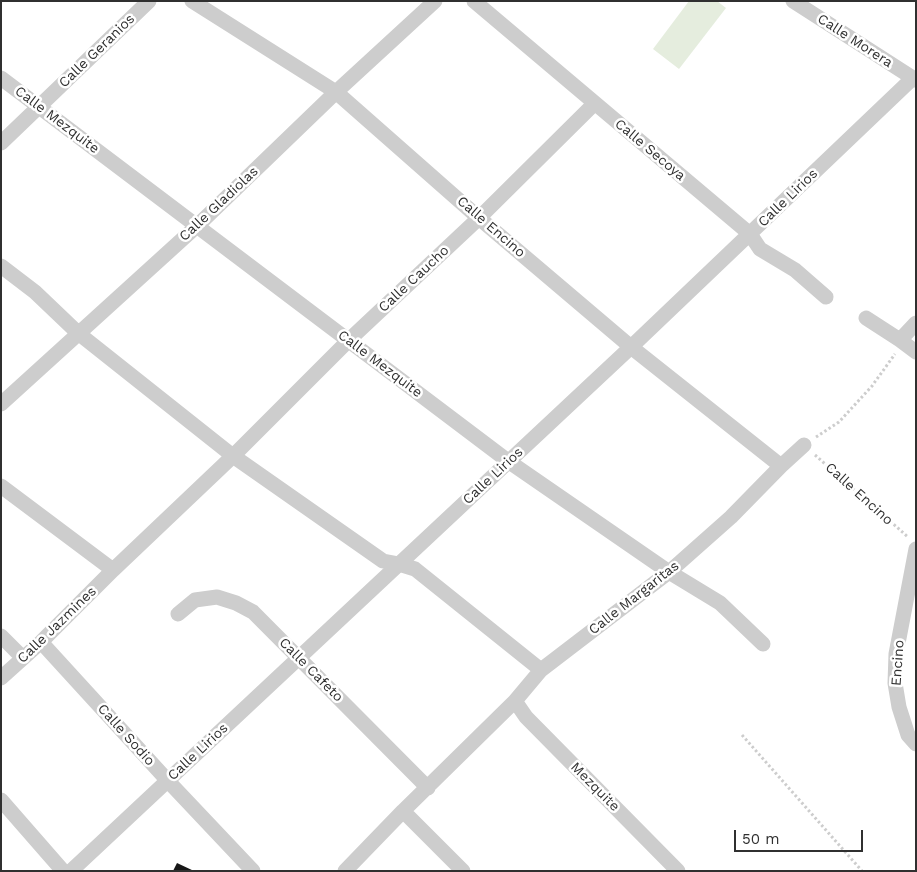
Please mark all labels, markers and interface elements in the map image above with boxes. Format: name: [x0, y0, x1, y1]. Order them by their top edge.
street label: Calle Morera: [814, 10, 896, 72]
street label: Calle Geranios: [56, 11, 138, 91]
street label: Calle Mezquite: [11, 83, 103, 157]
street label: Calle Secoya: [611, 116, 689, 184]
street label: Calle Gladiolas: [176, 163, 262, 245]
street label: Calle Lirios: [755, 165, 821, 231]
street label: Calle Encino: [453, 193, 529, 261]
street label: Calle Caucho: [375, 242, 453, 316]
street label: Calle Mezquite: [334, 327, 426, 401]
street label: Calle Lirios: [459, 444, 527, 508]
street label: Calle Encino: [822, 459, 896, 529]
street label: Calle Margaritas: [585, 557, 683, 639]
street label: Calle Jazmines: [14, 583, 100, 667]
street label: Calle Cafeto: [275, 634, 347, 706]
street label: Encino: [888, 639, 908, 687]
street label: Calle Sodio: [94, 701, 158, 769]
street label: Calle Lirios: [164, 720, 232, 784]
street label: Mezquite: [567, 759, 623, 815]
scale bar: [737, 820, 866, 852]
text: 50 m: [742, 830, 779, 848]

